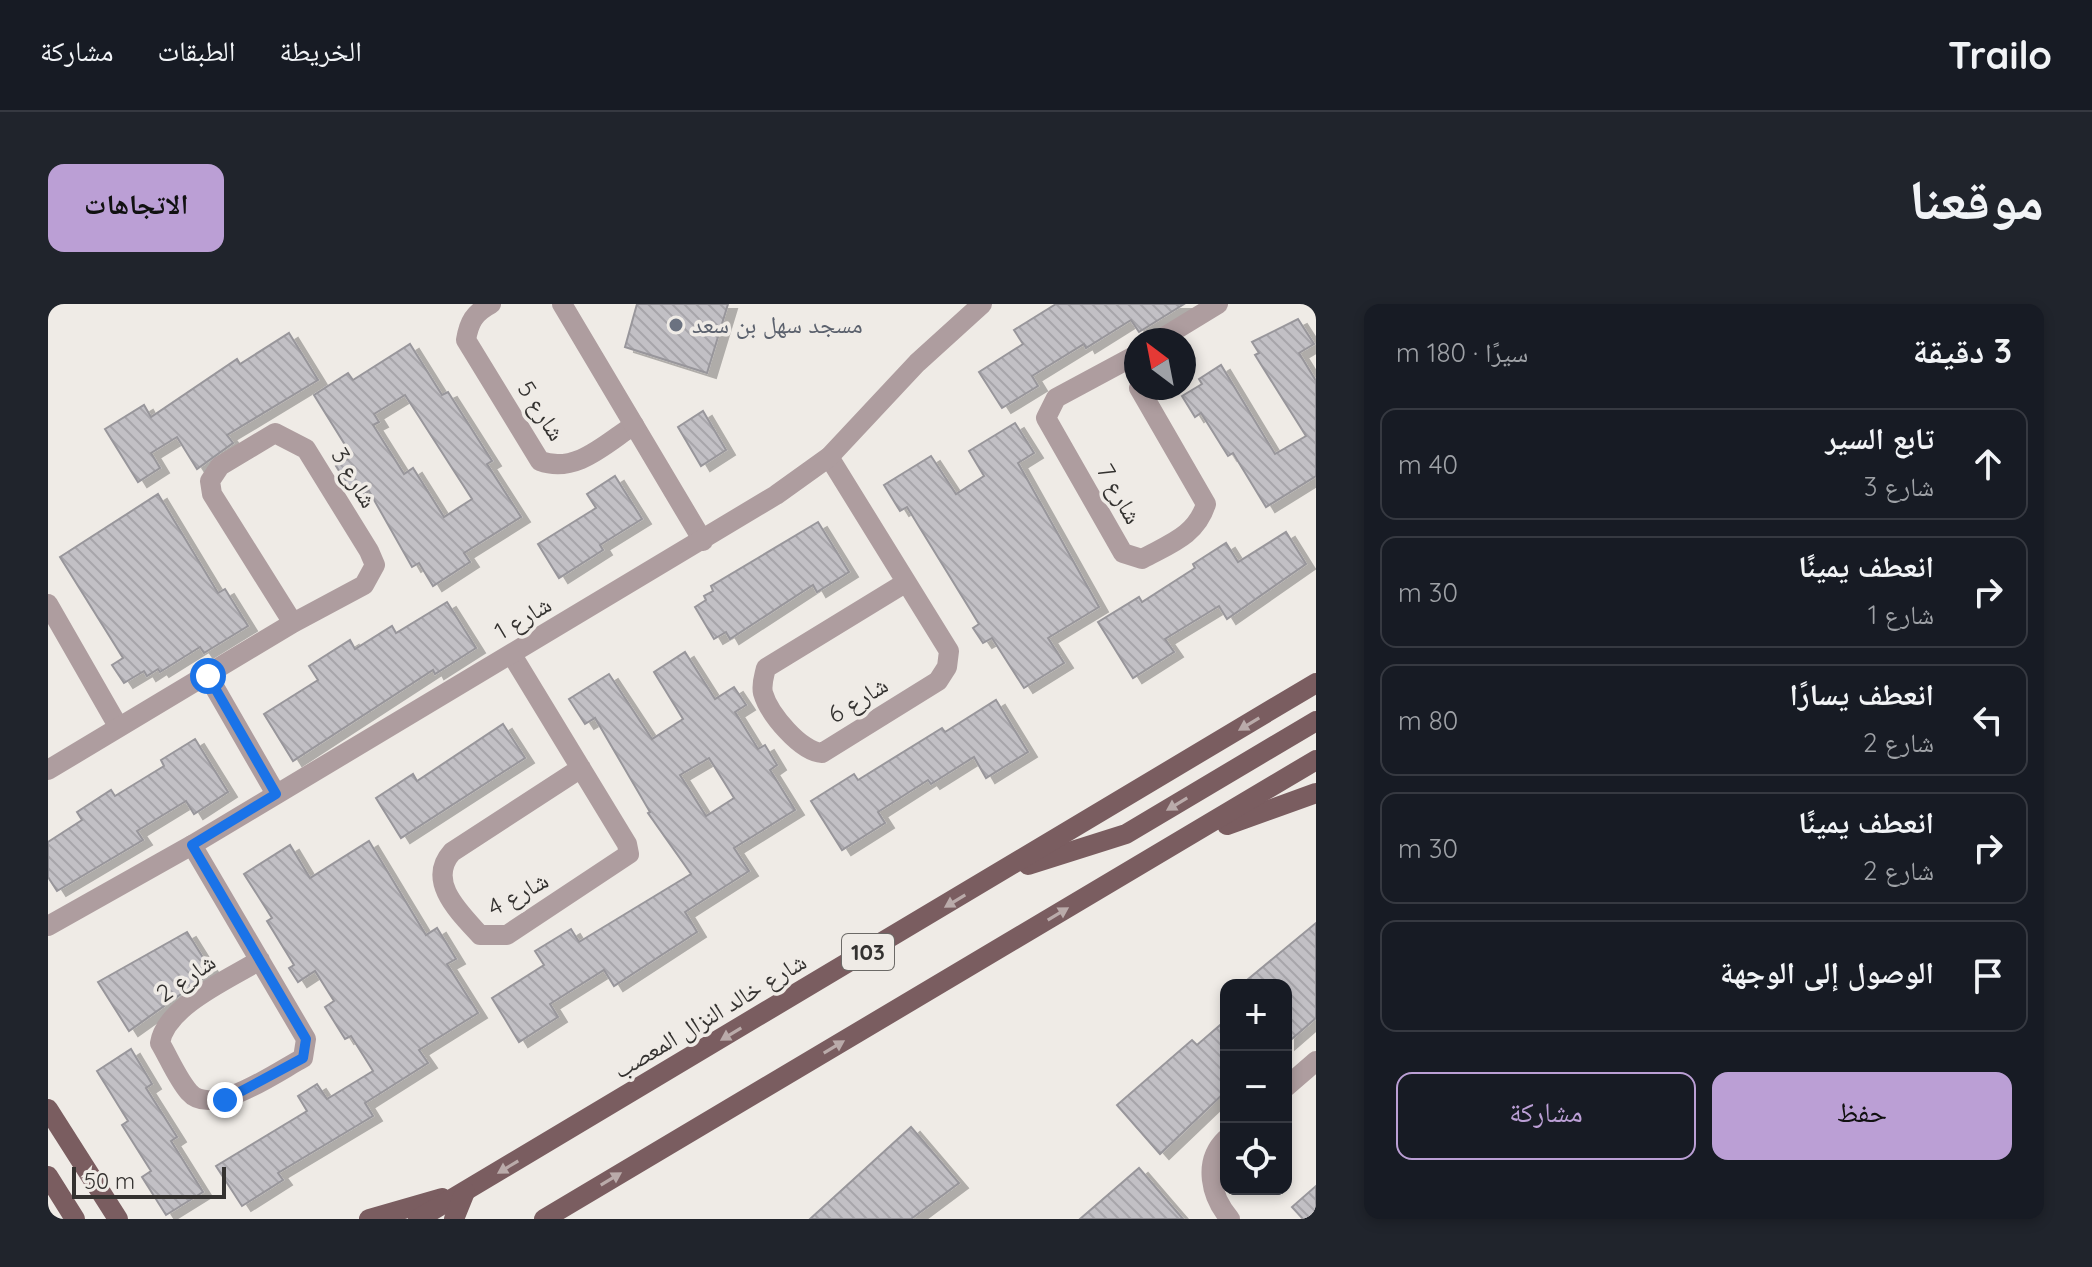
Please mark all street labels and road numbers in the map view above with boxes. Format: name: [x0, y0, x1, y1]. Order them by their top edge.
street label: شارع 5: [511, 375, 572, 447]
street label: شارع 3: [324, 442, 384, 513]
street label: شارع 7: [1090, 458, 1149, 529]
street label: شارع 1: [489, 589, 557, 647]
street label: شارع 6: [822, 669, 894, 730]
street label: شارع 4: [482, 864, 554, 923]
road number: 103: [842, 934, 894, 970]
street label: شارع 2: [150, 946, 221, 1009]
street label: شارع خالد النزال المعصب: [608, 946, 812, 1085]

